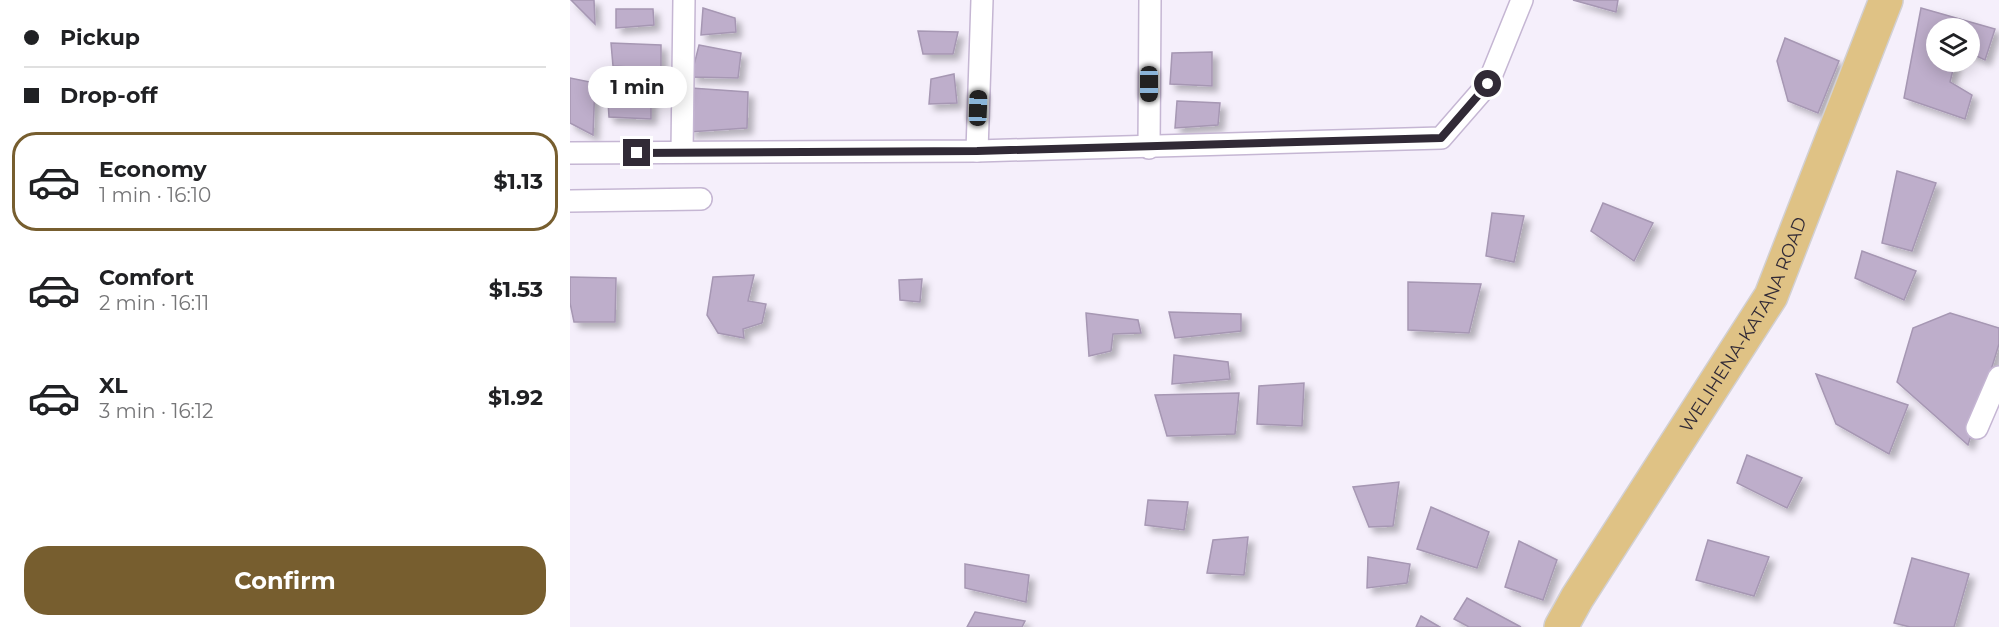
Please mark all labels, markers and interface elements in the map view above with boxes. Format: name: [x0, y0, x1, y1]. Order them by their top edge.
map controls: [1926, 18, 1980, 72]
button: layers: [1926, 18, 1980, 72]
text: Pickup: [60, 24, 140, 51]
callout: 1 min: [587, 66, 686, 108]
car: [1140, 66, 1158, 102]
route start: [1474, 70, 1501, 97]
text: 1 min: [610, 75, 665, 99]
text: Drop-off: [60, 82, 158, 109]
car: [968, 90, 988, 126]
route end: [623, 139, 650, 166]
icon: car: [27, 155, 81, 209]
text: Economy: [99, 156, 207, 183]
text: $1.13: [494, 168, 543, 195]
text: 1 min · 16:10: [99, 183, 211, 207]
street label: WELIHENA-KATANA ROAD: [1675, 214, 1812, 437]
icon: car: [27, 263, 81, 317]
text: Comfort: [99, 264, 194, 291]
text: $1.53: [489, 276, 543, 303]
text: 2 min · 16:11: [99, 291, 209, 315]
icon: car: [27, 371, 81, 425]
text: XL: [99, 372, 128, 399]
text: $1.92: [488, 384, 543, 411]
text: 3 min · 16:12: [99, 399, 213, 423]
button: Confirm: [24, 546, 546, 615]

